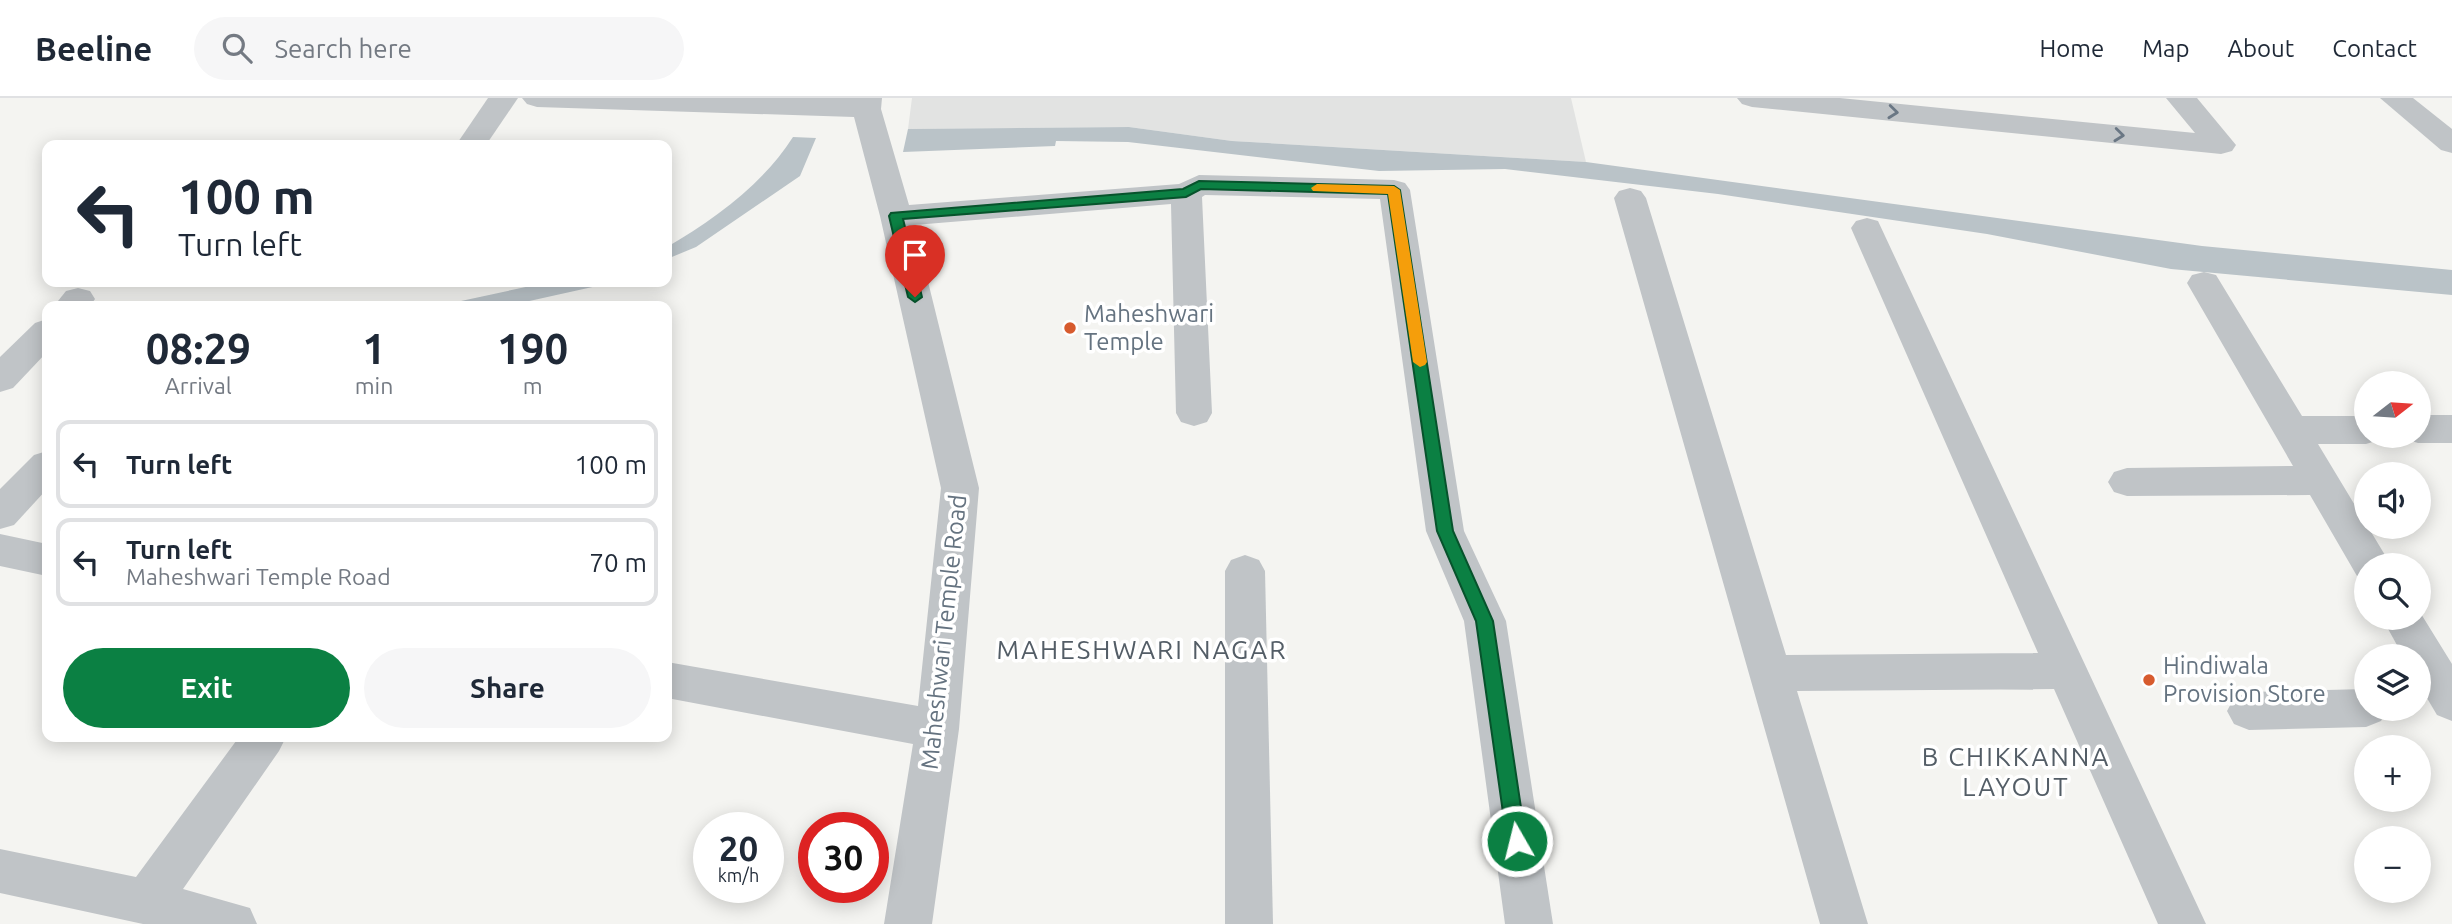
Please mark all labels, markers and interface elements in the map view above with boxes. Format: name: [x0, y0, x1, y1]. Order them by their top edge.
search box: [194, 17, 684, 80]
icon: search: [218, 29, 256, 67]
text: Beeline: [35, 30, 152, 67]
text: Search here: [274, 34, 412, 63]
text: Home: [2039, 35, 2104, 62]
text: Map: [2142, 35, 2189, 62]
text: About: [2227, 35, 2294, 62]
text: Contact: [2332, 35, 2417, 62]
one-way arrow: [1887, 104, 1898, 119]
one-way arrow: [2113, 127, 2125, 142]
icon: left: [63, 168, 154, 259]
text: 100 m: [178, 168, 315, 223]
pin: [885, 225, 945, 297]
text: Turn left: [178, 226, 302, 262]
icon: arrive: [896, 236, 934, 274]
place label: Maheshwari Temple: [1084, 300, 1214, 355]
marker: Maheshwari Temple: [1062, 320, 1078, 336]
text: 08:29: [146, 325, 251, 372]
text: 1: [362, 325, 386, 372]
text: 190: [497, 325, 568, 372]
north arrow: [2354, 371, 2431, 448]
map controls: [2354, 371, 2431, 903]
text: Arrival: [165, 373, 232, 398]
text: min: [355, 373, 393, 398]
text: m: [523, 373, 543, 398]
icon: left: [67, 445, 105, 483]
text: Turn left: [126, 450, 232, 479]
text: 100 m: [575, 450, 647, 479]
button: sound: [2354, 462, 2431, 539]
street label: Maheshwari Temple Road: [916, 493, 971, 771]
text: Turn left: [126, 535, 232, 564]
icon: left: [67, 543, 105, 581]
text: 70 m: [589, 548, 647, 577]
button: search: [2354, 553, 2431, 630]
text: Maheshwari Temple Road: [126, 564, 391, 589]
district label: MAHESHWARI NAGAR: [997, 635, 1288, 664]
button: layers: [2354, 644, 2431, 721]
button: Exit: [63, 648, 350, 728]
button: Share: [364, 648, 651, 728]
place label: Hindiwala Provision Store: [2163, 652, 2326, 707]
marker: Hindiwala Provision Store: [2141, 672, 2157, 688]
button: +: [2354, 735, 2431, 812]
district label: B CHIKKANNA LAYOUT: [1922, 742, 2110, 801]
position arrow: [1480, 804, 1554, 878]
speed limit sign: 30: [798, 812, 889, 903]
button: −: [2354, 826, 2431, 903]
text: 20: [719, 828, 758, 868]
text: km/h: [718, 865, 759, 885]

